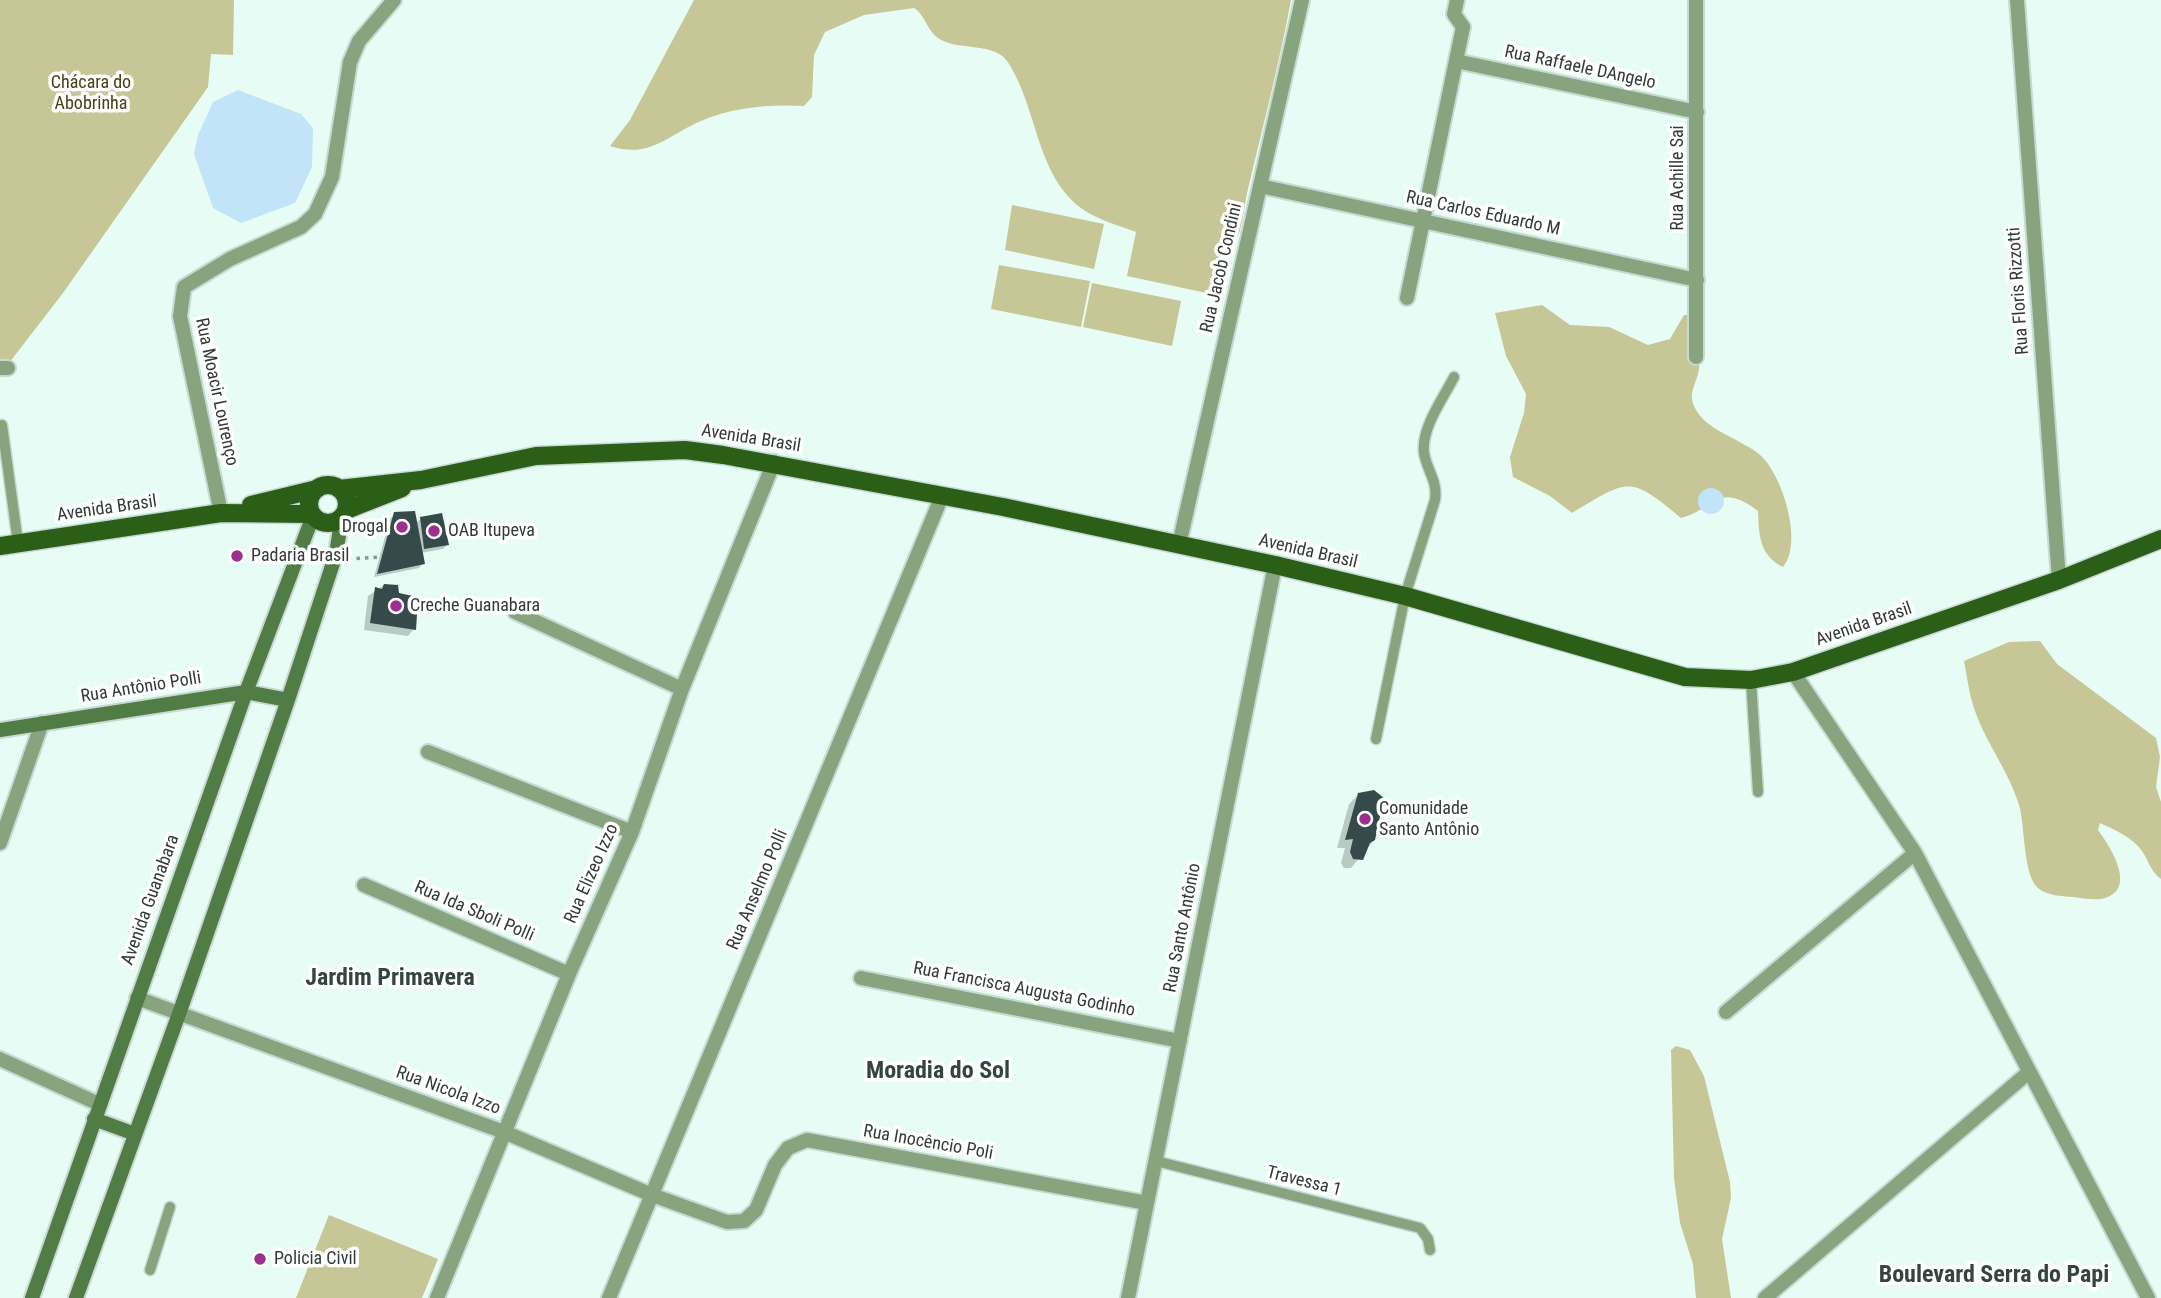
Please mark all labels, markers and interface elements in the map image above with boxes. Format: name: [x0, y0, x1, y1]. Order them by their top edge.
street label: Rua Raffaele DAngelo: [1502, 41, 1658, 95]
park label: Chácara do Abobrinha: [51, 72, 131, 114]
street label: Rua Achille Sai: [1667, 125, 1689, 231]
street label: Rua Carlos Eduardo M: [1404, 187, 1562, 241]
street label: Rua Jacob Condini: [1197, 201, 1247, 335]
street label: Rua Floris Rizzotti: [2004, 226, 2034, 356]
street label: Rua Moacir Lourenço: [190, 316, 242, 468]
street label: Avenida Brasil: [700, 420, 802, 458]
street label: Avenida Brasil: [56, 491, 158, 527]
place label: Drogal: [342, 516, 388, 538]
marker: Drogal: [394, 519, 410, 535]
place label: OAB Itupeva: [448, 520, 535, 542]
marker: OAB Itupeva: [426, 523, 442, 539]
street label: Avenida Brasil: [1257, 530, 1359, 574]
place label: Padaria Brasil: [251, 545, 349, 567]
marker: Padaria Brasil: [229, 548, 245, 564]
place label: Creche Guanabara: [410, 595, 540, 617]
marker: Creche Guanabara: [388, 598, 404, 614]
street label: Avenida Brasil: [1813, 598, 1915, 652]
street label: Rua Antônio Polli: [79, 668, 203, 708]
place label: Comunidade Santo Antônio: [1379, 798, 1479, 840]
marker: Comunidade Santo Antônio: [1357, 811, 1373, 827]
street label: Rua Elizeo Izzo: [560, 821, 624, 927]
street label: Rua Anselmo Polli: [723, 826, 793, 954]
street label: Avenida Guanabara: [117, 832, 185, 968]
street label: Rua Santo Antônio: [1160, 862, 1206, 994]
street label: Rua Ida Sboli Polli: [411, 877, 537, 947]
street label: Rua Francisca Augusta Godinho: [911, 958, 1137, 1022]
district label: Jardim Primavera: [305, 965, 475, 993]
district label: Moradia do Sol: [866, 1058, 1010, 1086]
street label: Rua Nicola Izzo: [393, 1062, 503, 1120]
street label: Rua Inocêncio Poli: [861, 1121, 995, 1165]
street label: Travessa 1: [1264, 1162, 1344, 1202]
place label: Policia Civil: [274, 1248, 357, 1270]
marker: Policia Civil: [252, 1251, 268, 1267]
district label: Boulevard Serra do Papi: [1879, 1262, 2109, 1290]

